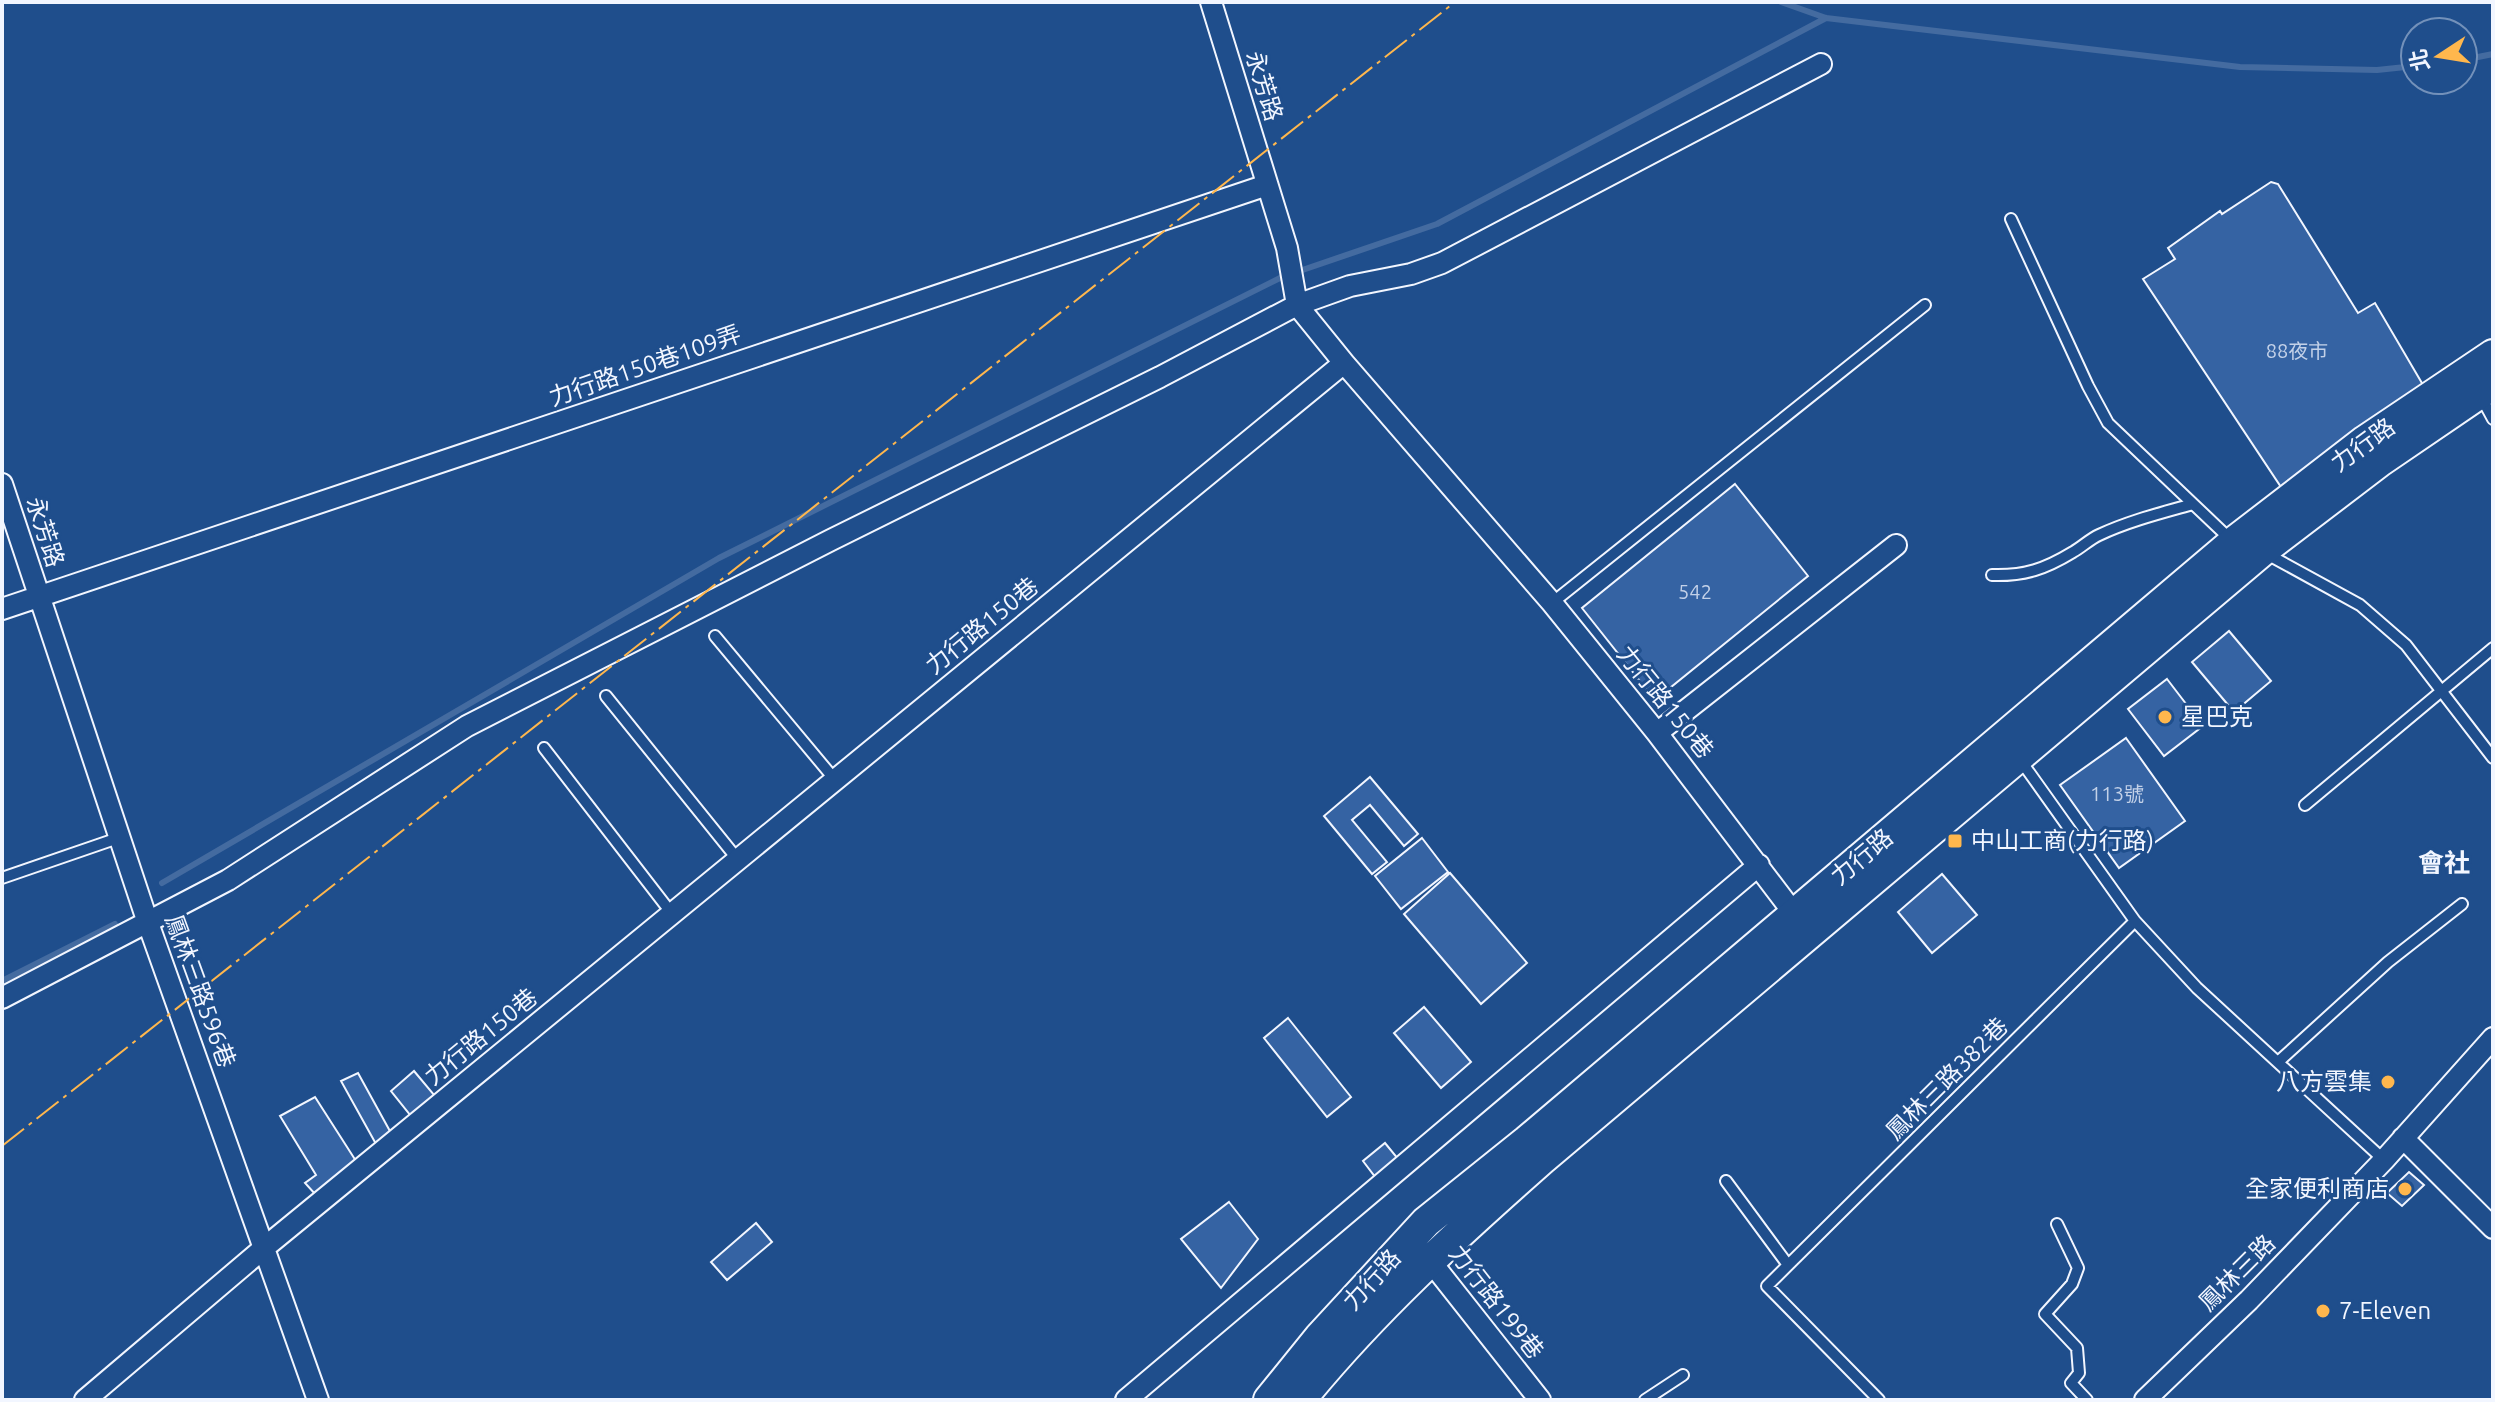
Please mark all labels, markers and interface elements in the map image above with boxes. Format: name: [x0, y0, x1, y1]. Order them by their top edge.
north arrow: [2399, 16, 2479, 96]
street label: 永芳路: [1241, 47, 1288, 124]
text: 北: [2404, 47, 2433, 74]
street label: 力行路150巷109弄: [545, 320, 744, 411]
house number: 88夜市: [2266, 339, 2328, 362]
street label: 力行路: [2326, 413, 2400, 477]
street label: 永芳路: [22, 493, 69, 570]
street label: 力行路150巷: [920, 572, 1043, 679]
house number: 542: [1678, 580, 1712, 603]
street label: 力行路150巷: [1612, 640, 1719, 763]
place label: 星巴克: [2181, 703, 2253, 730]
marker: 星巴克: [2156, 708, 2174, 726]
house number: 113號: [2090, 782, 2144, 805]
street label: 力行路: [1825, 823, 1898, 890]
place label: 中山工商(力行路): [1971, 827, 2154, 854]
marker: 中山工商(力行路): [1946, 832, 1964, 850]
district label: 會社: [2418, 848, 2470, 877]
street label: 鳳林三路596巷: [160, 911, 241, 1071]
street label: 力行路150巷: [419, 983, 542, 1090]
street label: 鳳林三路382巷: [1880, 1012, 2013, 1145]
place label: 八方雲集: [2276, 1068, 2372, 1095]
marker: 八方雲集: [2379, 1073, 2397, 1091]
place label: 全家便利商店: [2245, 1175, 2389, 1202]
marker: 全家便利商店: [2396, 1180, 2414, 1198]
street label: 鳳林三路: [2193, 1229, 2280, 1316]
street label: 力行路199巷: [1444, 1240, 1549, 1364]
street label: 力行路: [1338, 1244, 1406, 1315]
place label: 7-Eleven: [2339, 1297, 2431, 1324]
marker: 7-Eleven: [2314, 1302, 2332, 1320]

